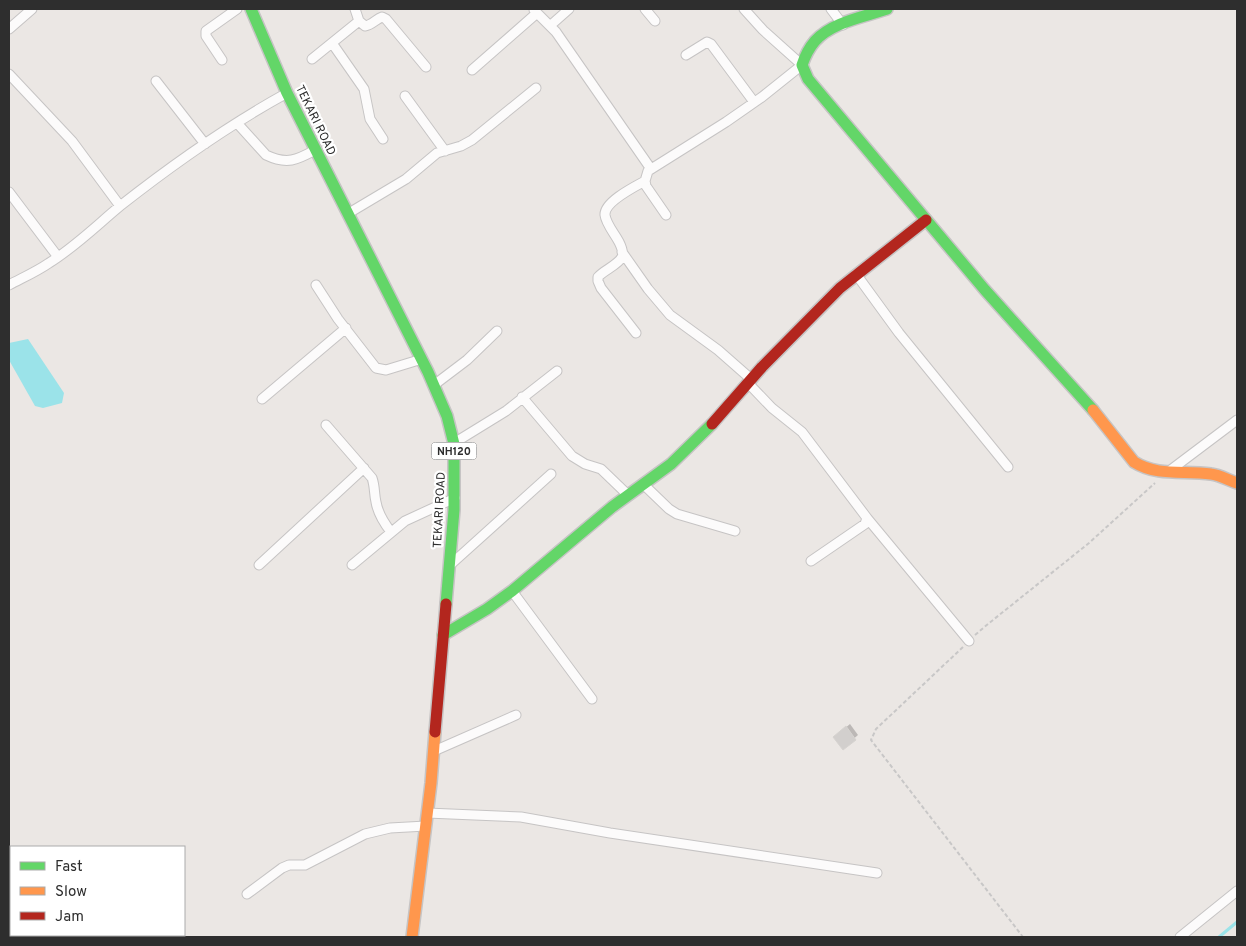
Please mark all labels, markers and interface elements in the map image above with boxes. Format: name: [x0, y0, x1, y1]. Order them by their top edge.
street label: TEKARI ROAD: [291, 83, 339, 158]
road number: NH120: [432, 442, 476, 460]
street label: TEKARI ROAD: [430, 472, 450, 549]
legend: [10, 846, 185, 936]
text: Fast: [55, 858, 83, 877]
text: Slow: [55, 883, 87, 902]
text: Jam: [55, 908, 84, 927]

